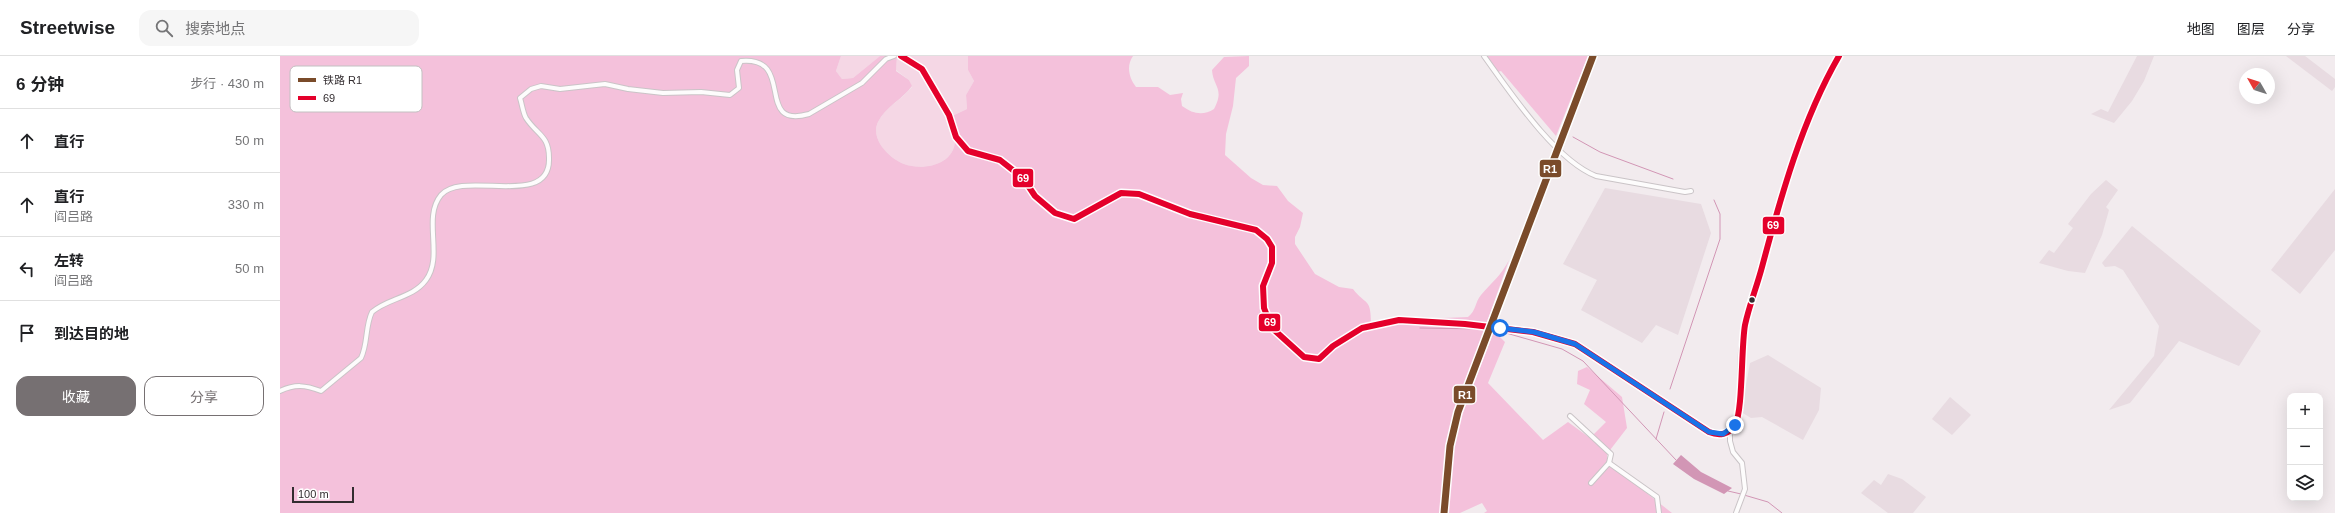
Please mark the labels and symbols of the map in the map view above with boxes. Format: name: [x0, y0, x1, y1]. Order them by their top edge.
legend: [290, 66, 422, 112]
north arrow: [2239, 68, 2275, 104]
text: 铁路 R1: [323, 74, 362, 86]
text: 69: [323, 92, 335, 104]
line badge: R1: [1539, 159, 1562, 178]
text: R1: [1543, 163, 1557, 175]
line badge: 69: [1012, 168, 1034, 188]
text: 69: [1017, 172, 1029, 184]
line badge: 69: [1762, 216, 1785, 235]
text: 69: [1767, 219, 1779, 231]
unlabelled marker: [1747, 295, 1757, 305]
line badge: 69: [1258, 313, 1281, 332]
text: 69: [1264, 316, 1276, 328]
route start: [1491, 319, 1509, 337]
line badge: R1: [1453, 385, 1476, 404]
text: R1: [1458, 389, 1472, 401]
route end: [1726, 416, 1744, 434]
scale bar: [292, 485, 354, 504]

